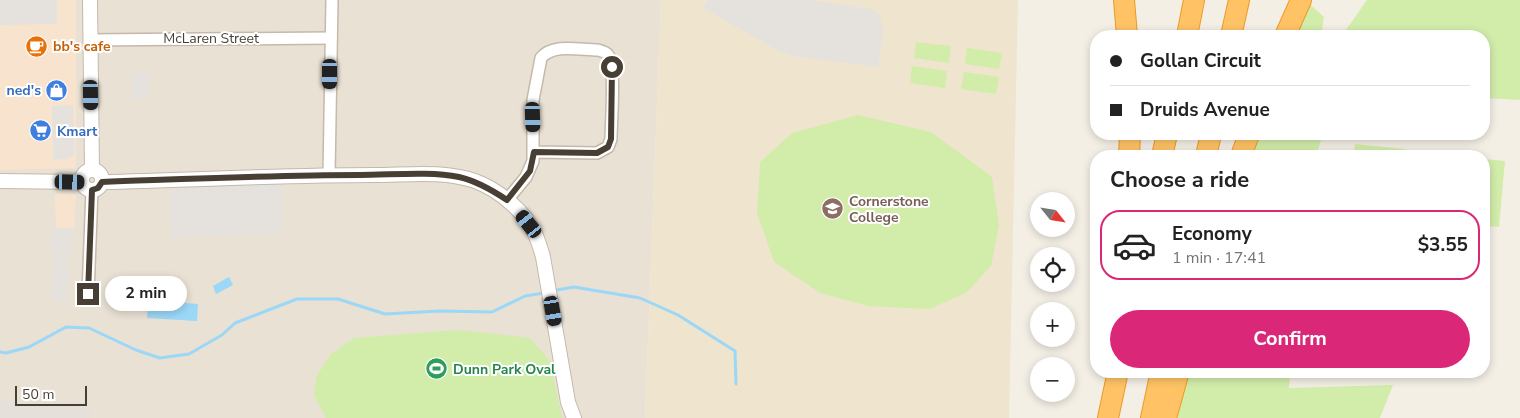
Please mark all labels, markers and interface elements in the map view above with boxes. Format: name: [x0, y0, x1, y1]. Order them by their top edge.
street label: McLaren Street: [163, 29, 259, 48]
cafe icon: bb's cafe: [25, 34, 49, 58]
place label: bb's cafe: [53, 37, 111, 56]
text: Gollan Circuit: [1140, 48, 1261, 74]
route start: [601, 56, 623, 78]
car: [322, 59, 337, 89]
shop icon: ned's: [45, 78, 69, 102]
car: [83, 80, 98, 110]
place label: ned's: [7, 81, 41, 100]
text: Druids Avenue: [1140, 97, 1270, 123]
car: [524, 102, 541, 132]
supermarket icon: Kmart: [29, 119, 53, 143]
place label: Kmart: [57, 122, 98, 141]
text: Choose a ride: [1110, 165, 1249, 195]
car: [54, 174, 85, 190]
place label: Cornerstone College: [849, 192, 929, 227]
north arrow: [1030, 192, 1075, 238]
map controls: [1030, 192, 1075, 402]
school or university icon: Cornerstone College: [821, 197, 845, 221]
car: [513, 208, 544, 240]
text: Economy: [1172, 221, 1252, 247]
icon: car: [1112, 223, 1157, 268]
text: $3.55: [1418, 232, 1468, 258]
button: locate: [1030, 247, 1075, 292]
text: 1 min · 17:41: [1172, 247, 1266, 269]
callout: 2 min: [106, 276, 188, 312]
text: 2 min: [125, 282, 167, 304]
route end: [77, 283, 99, 305]
car: [543, 295, 562, 327]
button: +: [1030, 302, 1075, 347]
button: Confirm: [1110, 310, 1470, 368]
sports icon: Dunn Park Oval: [425, 357, 449, 381]
button: −: [1030, 357, 1075, 402]
place label: Dunn Park Oval: [453, 360, 556, 379]
scale bar: [15, 383, 88, 406]
text: 50 m: [22, 385, 54, 404]

